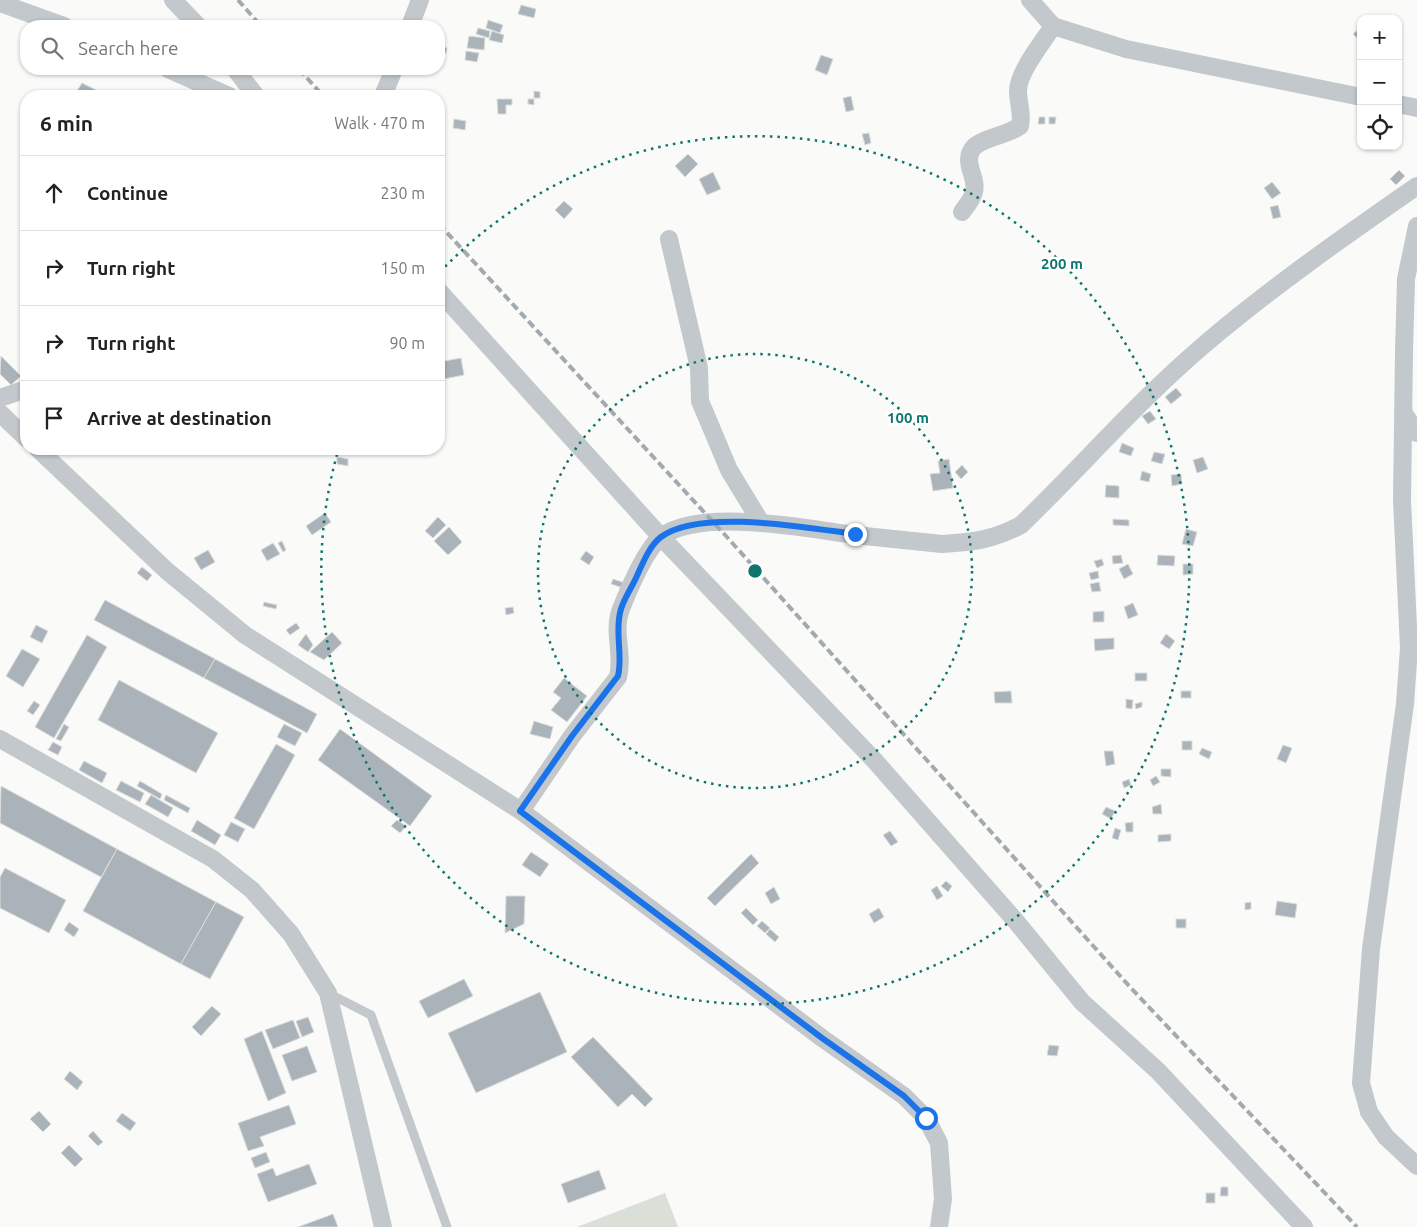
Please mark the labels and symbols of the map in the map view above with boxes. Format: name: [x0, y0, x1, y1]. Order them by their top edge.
text: 200 m: [1041, 255, 1083, 272]
text: 100 m: [887, 409, 929, 426]
route end: [844, 523, 867, 546]
centre of rings: [746, 562, 764, 580]
route start: [915, 1107, 938, 1130]

